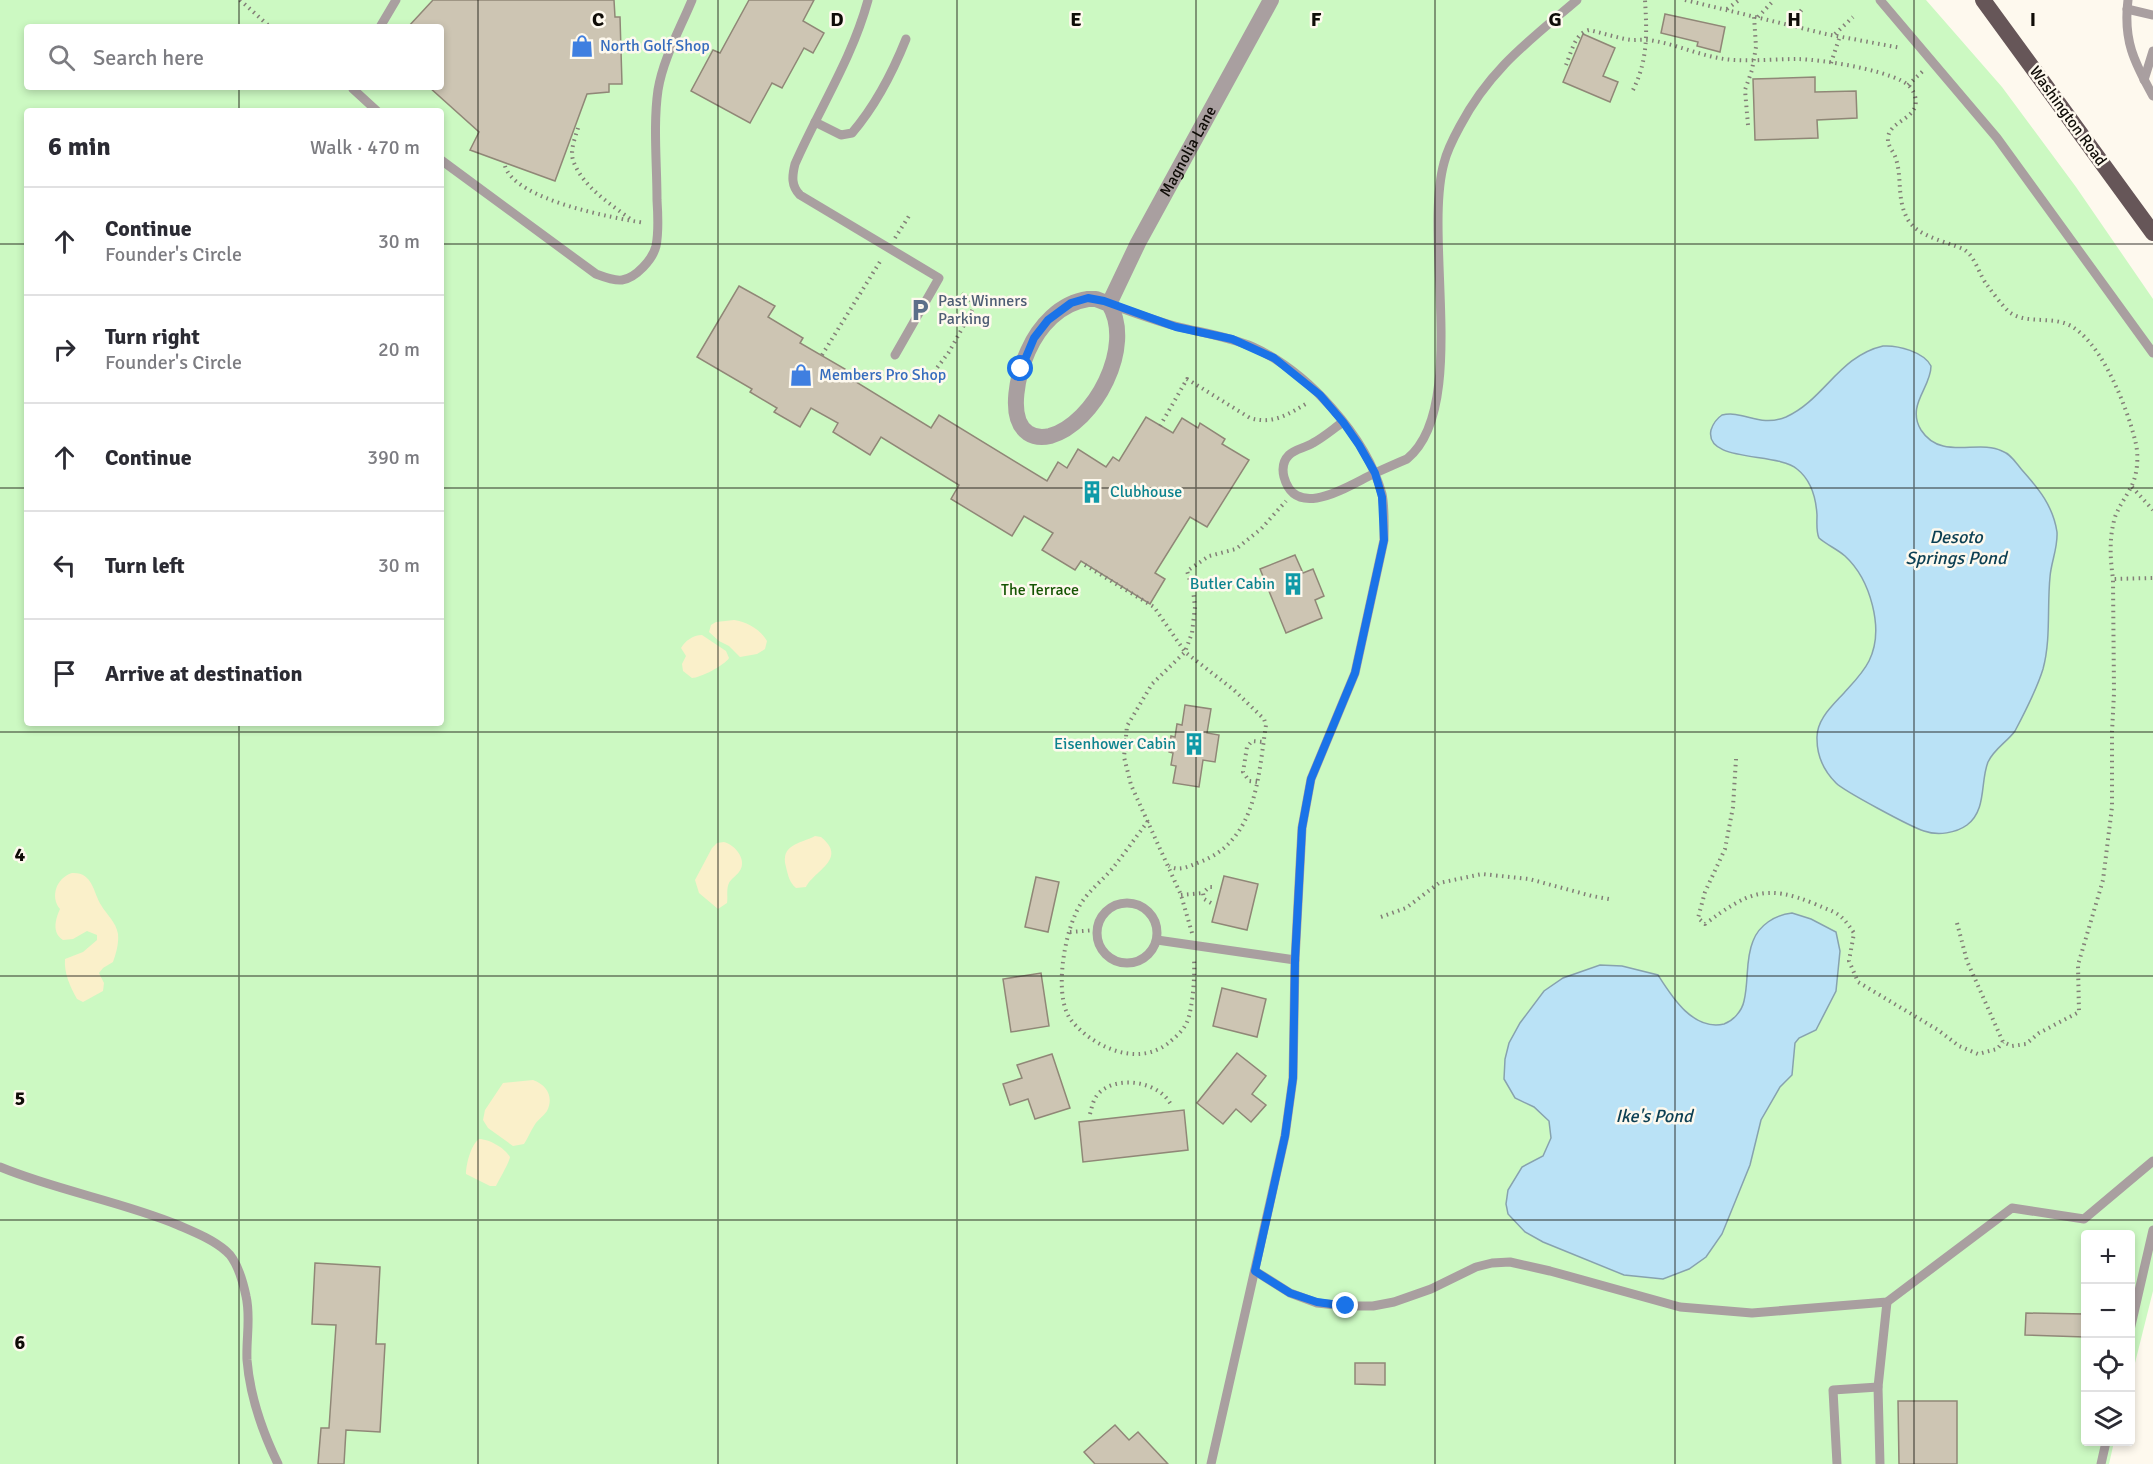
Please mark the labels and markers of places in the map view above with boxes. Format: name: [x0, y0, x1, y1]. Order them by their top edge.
shop icon: North Golf Shop: [569, 33, 595, 59]
place label: North Golf Shop: [600, 36, 710, 56]
place label: Past Winners Parking: [938, 291, 1027, 329]
parking icon: Past Winners Parking: [907, 297, 933, 323]
shop icon: Members Pro Shop: [788, 362, 814, 388]
place label: Members Pro Shop: [819, 365, 946, 385]
building icon: Clubhouse: [1079, 479, 1105, 505]
place label: Clubhouse: [1110, 482, 1182, 502]
building icon: Butler Cabin: [1280, 571, 1306, 597]
place label: Butler Cabin: [1190, 574, 1275, 594]
building icon: Eisenhower Cabin: [1181, 731, 1207, 757]
place label: Eisenhower Cabin: [1054, 734, 1176, 754]

